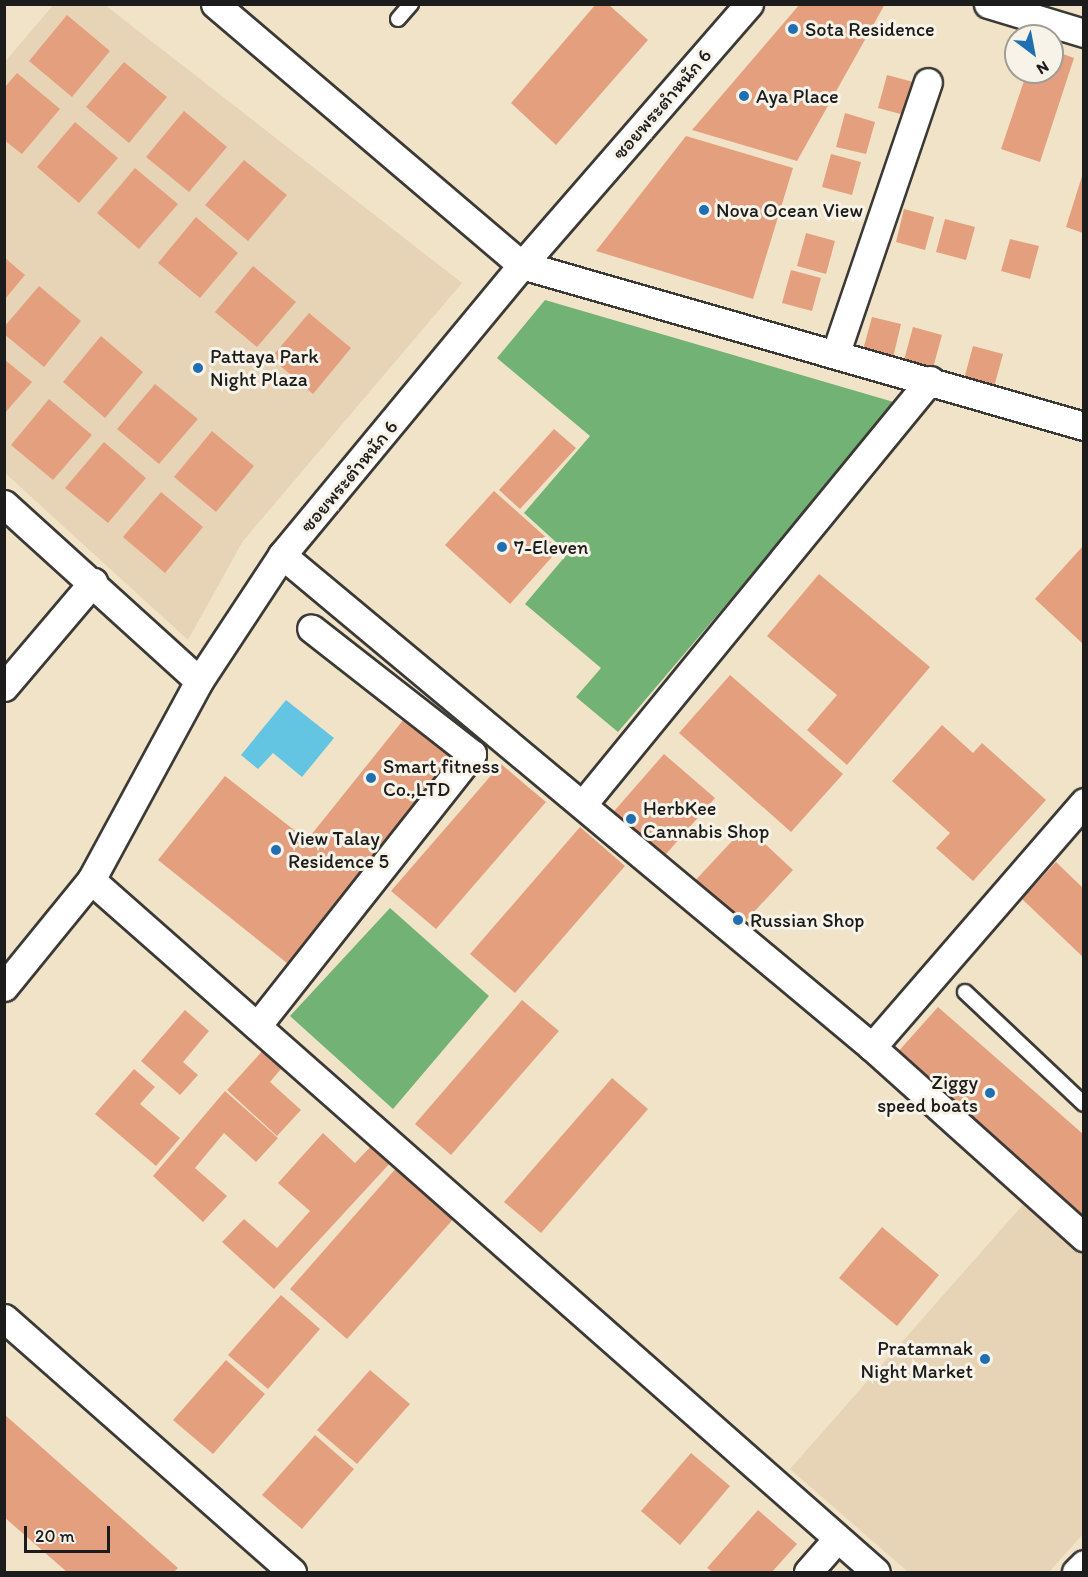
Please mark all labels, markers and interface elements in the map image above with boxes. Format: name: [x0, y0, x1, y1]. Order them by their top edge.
place label: Sota Residence: [805, 17, 934, 41]
marker: Sota Residence: [786, 22, 800, 36]
north arrow: [1004, 24, 1064, 84]
street label: ซอยพระตำหนัก 6: [607, 44, 717, 164]
text: N: [1033, 57, 1052, 79]
place label: Aya Place: [756, 84, 839, 108]
marker: Aya Place: [737, 89, 751, 103]
place label: Nova Ocean View: [716, 198, 862, 222]
marker: Nova Ocean View: [697, 203, 711, 217]
place label: Pattaya Park Night Plaza: [210, 344, 319, 391]
marker: Pattaya Park Night Plaza: [191, 361, 205, 375]
street label: ซอยพระตำหนัก 6: [295, 415, 403, 537]
place label: 7-Eleven: [514, 535, 588, 559]
marker: 7-Eleven: [495, 540, 509, 554]
place label: Smart fitness Co.,LTD: [383, 754, 499, 801]
marker: Smart fitness Co.,LTD: [364, 771, 378, 785]
place label: HerbKee Cannabis Shop: [643, 796, 769, 843]
marker: HerbKee Cannabis Shop: [624, 812, 638, 826]
place label: View Talay Residence 5: [288, 826, 389, 873]
marker: View Talay Residence 5: [269, 843, 283, 857]
place label: Russian Shop: [750, 908, 864, 932]
marker: Russian Shop: [731, 913, 745, 927]
place label: Ziggy speed boats: [878, 1070, 978, 1117]
marker: Ziggy speed boats: [983, 1086, 997, 1100]
place label: Pratamnak Night Market: [861, 1336, 973, 1383]
marker: Pratamnak Night Market: [978, 1352, 992, 1366]
scale bar: [27, 1514, 112, 1552]
text: 20 m: [35, 1525, 75, 1547]

